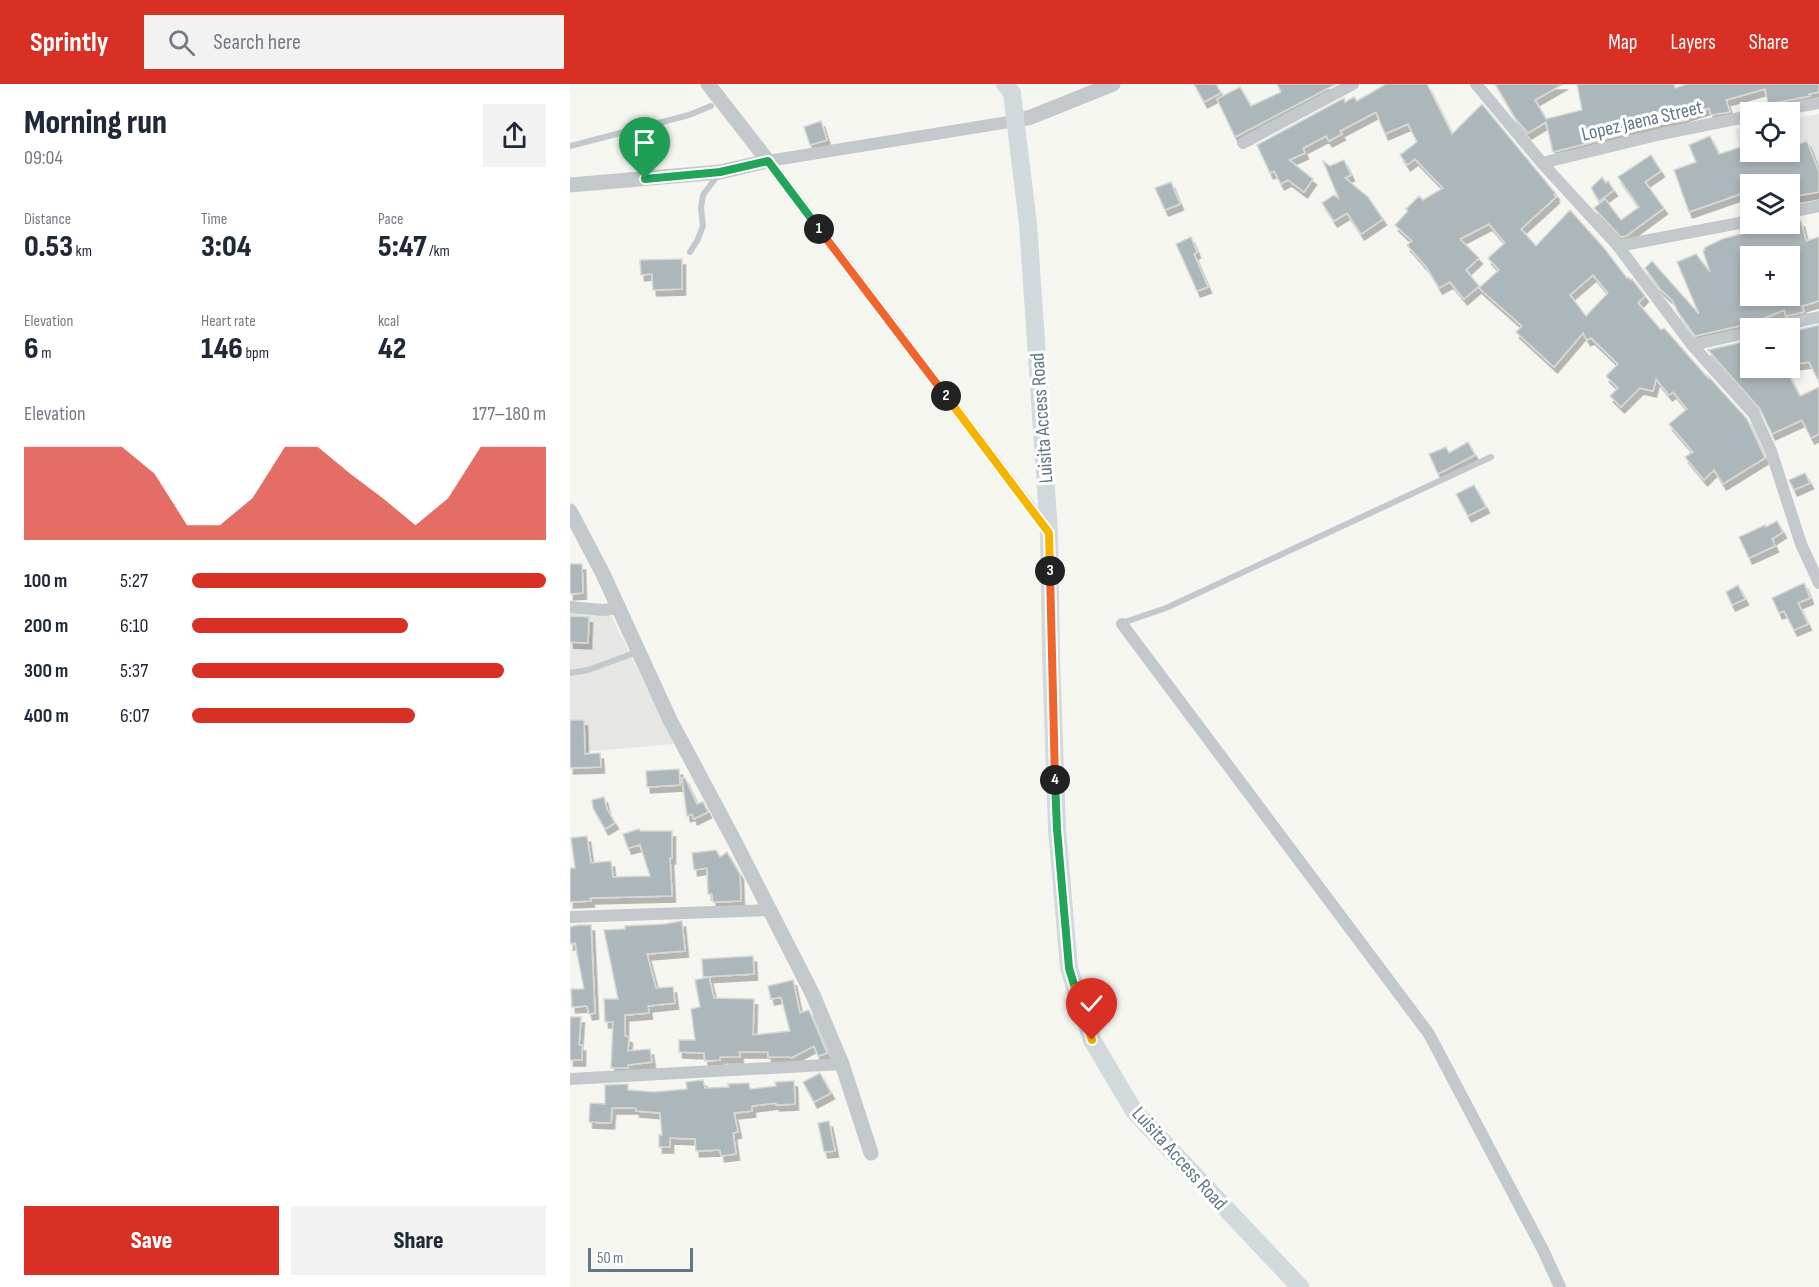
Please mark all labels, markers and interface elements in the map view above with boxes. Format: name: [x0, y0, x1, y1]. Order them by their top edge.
search box: [144, 15, 564, 69]
text: Sprintly: [30, 26, 108, 59]
icon: search: [165, 26, 198, 59]
text: Search here: [213, 29, 301, 56]
text: Map: [1608, 30, 1637, 55]
text: Layers: [1670, 30, 1716, 55]
text: Share: [1749, 30, 1789, 55]
street label: Lopez Jaena Street: [1579, 95, 1705, 147]
map controls: [1740, 102, 1800, 378]
button: locate: [1740, 102, 1800, 162]
text: Morning run: [24, 103, 167, 143]
button: share: [483, 104, 546, 167]
pin: [619, 117, 670, 179]
icon: arrive: [628, 126, 661, 159]
text: 09:04: [24, 146, 63, 170]
button: layers: [1740, 174, 1800, 234]
text: Distance: [24, 210, 71, 229]
text: Time: [201, 210, 227, 229]
text: Pace: [378, 210, 403, 229]
pin: 1: [804, 214, 834, 244]
text: 1: [816, 219, 822, 238]
text: 0.53: [24, 229, 73, 265]
text: 3:04: [201, 229, 251, 265]
text: 5:47: [378, 229, 427, 265]
text: km: [73, 242, 92, 261]
text: /km: [427, 242, 450, 261]
button: +: [1740, 246, 1800, 306]
text: Elevation: [24, 312, 73, 331]
text: Heart rate: [201, 312, 256, 331]
text: kcal: [378, 312, 399, 331]
button: −: [1740, 318, 1800, 378]
text: 6: [24, 331, 39, 367]
text: 146: [201, 331, 243, 367]
text: 42: [378, 331, 406, 367]
text: m: [39, 344, 51, 363]
text: bpm: [243, 344, 269, 363]
street label: Luisita Access Road: [1025, 352, 1059, 484]
pin: 2: [931, 381, 961, 411]
text: 2: [942, 386, 950, 405]
text: Elevation: [24, 402, 86, 426]
text: 177–180 m: [472, 402, 546, 426]
pin: 3: [1035, 556, 1065, 586]
text: 3: [1046, 561, 1054, 580]
text: 100 m: [24, 569, 67, 593]
text: 5:27: [120, 569, 148, 593]
text: 200 m: [24, 614, 68, 638]
text: 6:10: [120, 614, 148, 638]
text: 300 m: [24, 659, 68, 683]
text: 5:37: [120, 659, 148, 683]
text: 400 m: [24, 704, 69, 728]
text: 6:07: [120, 704, 149, 728]
pin: 4: [1040, 765, 1070, 795]
text: 4: [1051, 770, 1059, 789]
pin: [1066, 978, 1117, 1040]
icon: check: [1075, 987, 1108, 1020]
street label: Luisita Access Road: [1127, 1102, 1232, 1215]
button: Save: [24, 1206, 279, 1275]
button: Share: [291, 1206, 546, 1275]
scale bar: [588, 1245, 693, 1272]
text: 50 m: [597, 1249, 623, 1268]

